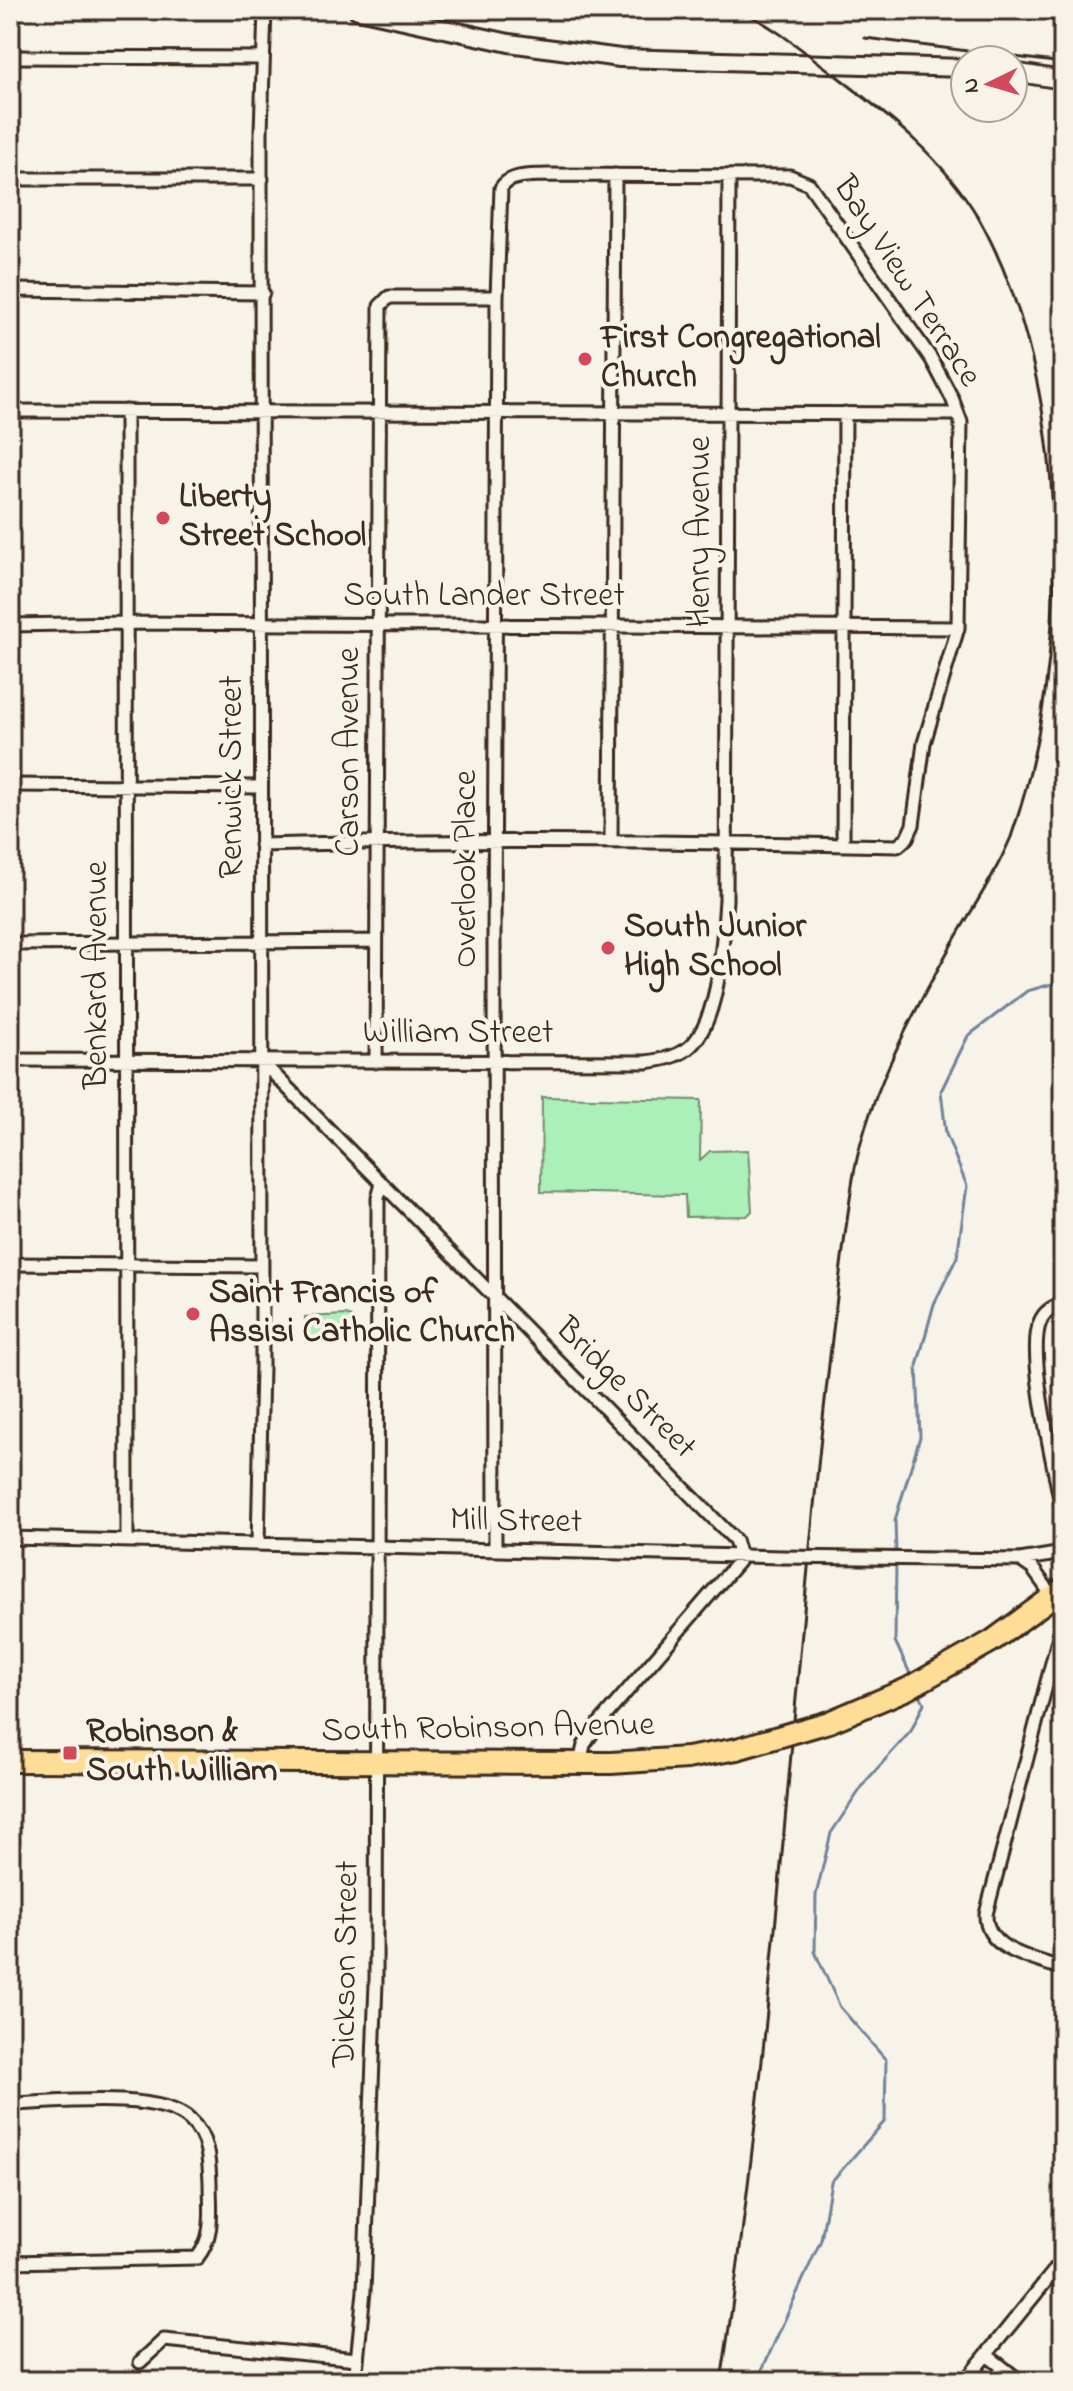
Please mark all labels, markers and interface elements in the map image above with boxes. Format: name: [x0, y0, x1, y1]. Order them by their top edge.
north arrow: [949, 44, 1029, 124]
text: N: [955, 77, 989, 94]
street label: Bay View Terrace: [818, 166, 994, 398]
place label: First Congregational Church: [599, 314, 881, 403]
marker: First Congregational Church: [576, 350, 594, 368]
street label: Henry Avenue: [676, 436, 726, 628]
place label: Liberty Street School: [179, 473, 366, 562]
marker: Liberty Street School: [154, 509, 172, 527]
street label: South Lander Street: [343, 572, 625, 622]
street label: Carson Avenue: [325, 647, 375, 857]
street label: Renwick Street: [208, 675, 258, 879]
street label: Overlook Place: [442, 769, 492, 968]
street label: Benkard Avenue: [73, 860, 123, 1090]
place label: South Junior High School: [624, 903, 807, 993]
marker: South Junior High School: [599, 939, 617, 957]
street label: William Street: [363, 1009, 553, 1059]
place label: Saint Francis of Assisi Catholic Church: [209, 1269, 515, 1358]
marker: Saint Francis of Assisi Catholic Church: [184, 1305, 202, 1323]
street label: Bridge Street: [542, 1306, 708, 1472]
street label: Mill Street: [449, 1496, 583, 1548]
street label: South Robinson Avenue: [321, 1701, 656, 1757]
place label: Robinson & South William: [86, 1708, 277, 1797]
marker: Robinson & South William: [61, 1744, 79, 1762]
street label: Dickson Street: [320, 1860, 374, 2069]

